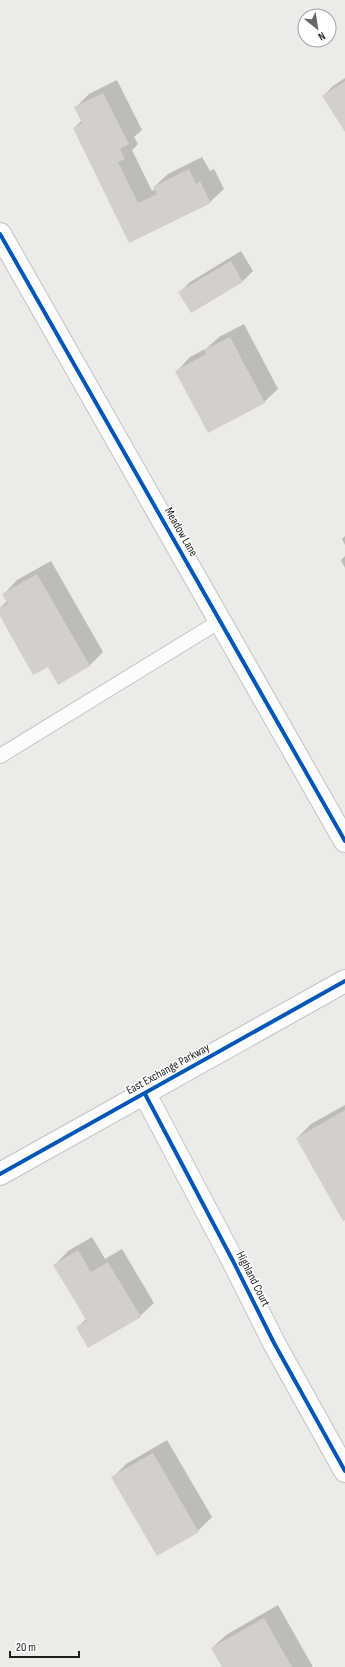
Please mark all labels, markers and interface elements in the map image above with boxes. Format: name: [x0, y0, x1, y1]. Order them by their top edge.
north arrow: [297, 8, 337, 48]
text: N: [316, 29, 328, 43]
street label: Meadow Lane: [161, 505, 201, 559]
street label: East Exchange Parkway: [124, 1040, 213, 1098]
street label: Highland Court: [233, 1249, 273, 1309]
scale bar: [10, 1633, 79, 1659]
text: 20 m: [16, 1640, 36, 1655]

